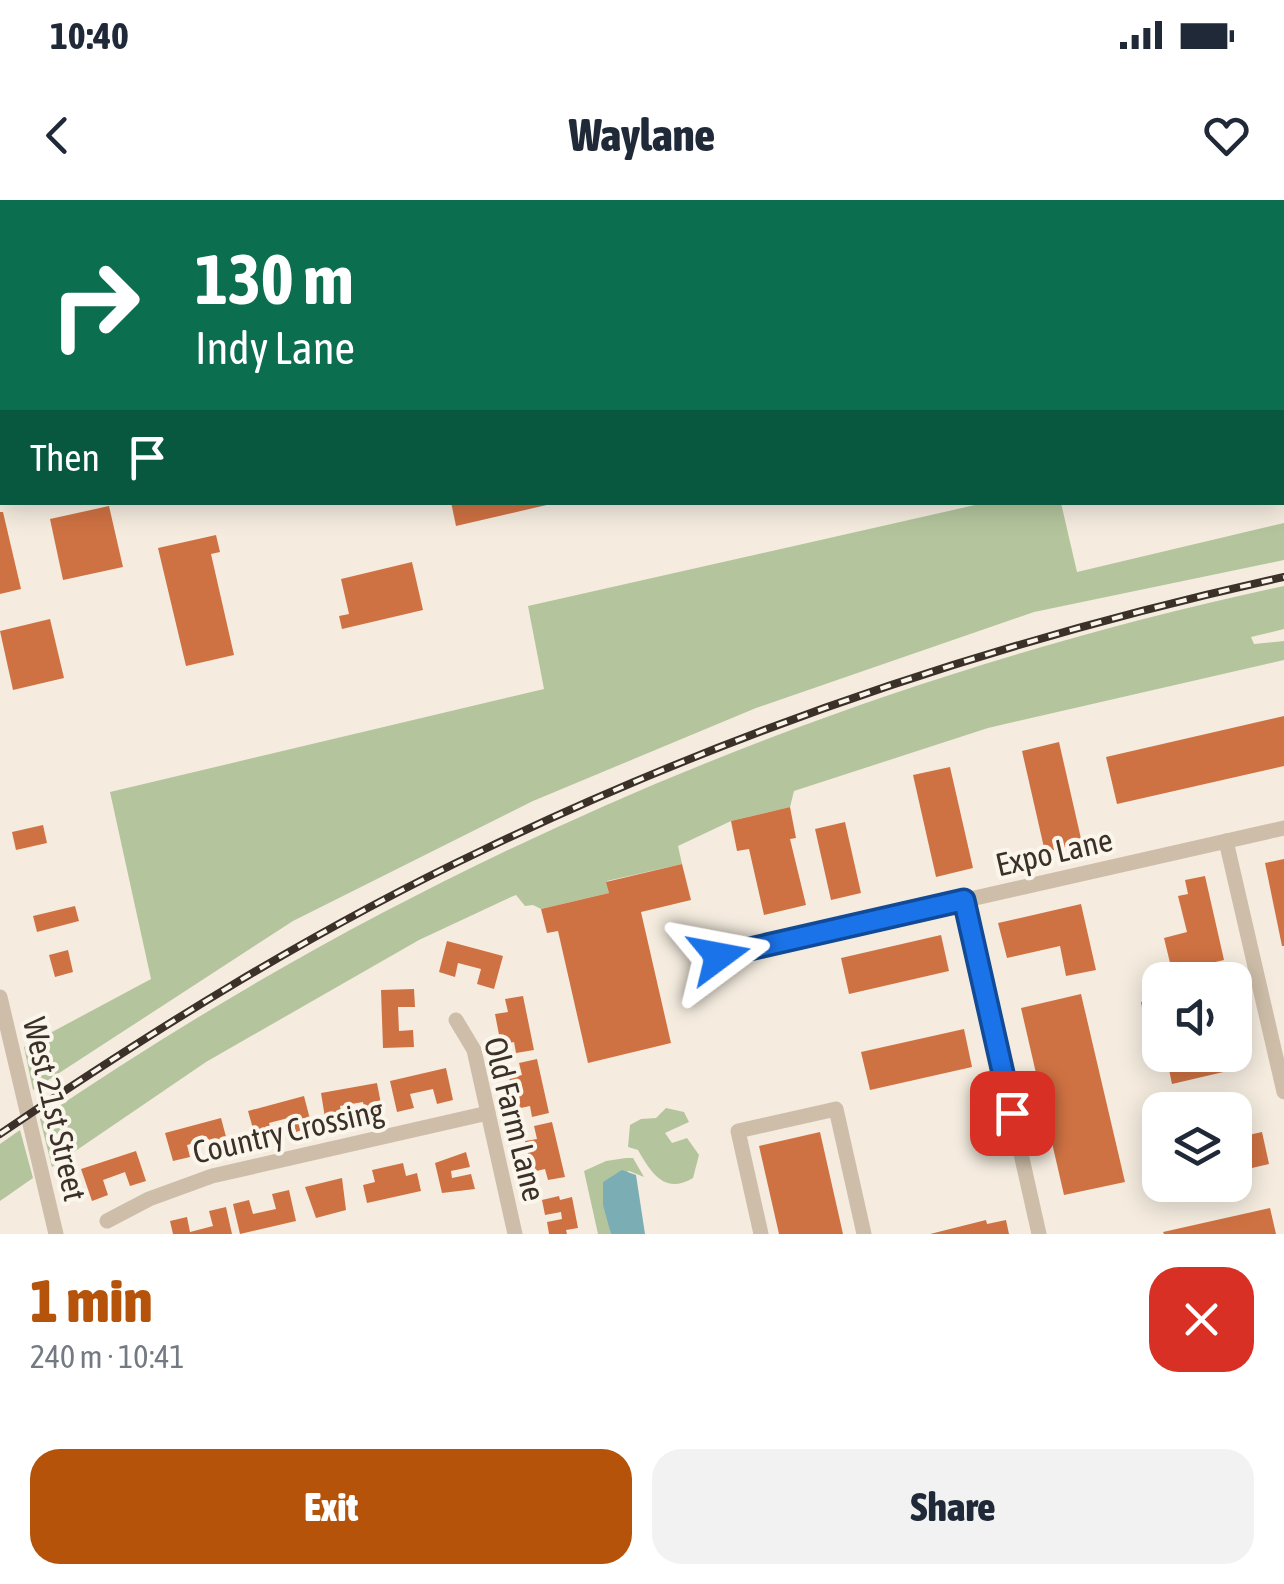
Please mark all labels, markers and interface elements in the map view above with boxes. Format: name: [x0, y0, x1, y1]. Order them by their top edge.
text: 10:40: [50, 14, 129, 57]
icon: back: [30, 108, 85, 163]
icon: heart: [1199, 108, 1254, 163]
text: Waylane: [569, 109, 715, 161]
text: 130 m: [195, 239, 354, 319]
icon: right: [30, 240, 160, 370]
text: Indy Lane: [195, 322, 355, 374]
icon: arrive: [120, 430, 175, 485]
text: Then: [30, 436, 100, 479]
street label: Expo Lane: [992, 821, 1116, 883]
position arrow: [667, 904, 771, 1008]
map controls: [1142, 962, 1252, 1202]
button: sound: [1142, 962, 1252, 1072]
street label: West 21st Street: [16, 1014, 94, 1204]
street label: Old Farm Lane: [477, 1033, 553, 1205]
pin: [970, 1071, 1055, 1156]
icon: arrive: [985, 1086, 1040, 1141]
street label: Country Crossing: [189, 1091, 387, 1171]
button: layers: [1142, 1092, 1252, 1202]
text: 1 min: [30, 1266, 153, 1335]
button: close: [1149, 1267, 1254, 1372]
text: 240 m · 10:41: [30, 1338, 185, 1375]
button: Exit: [30, 1449, 632, 1564]
button: Share: [652, 1449, 1254, 1564]

